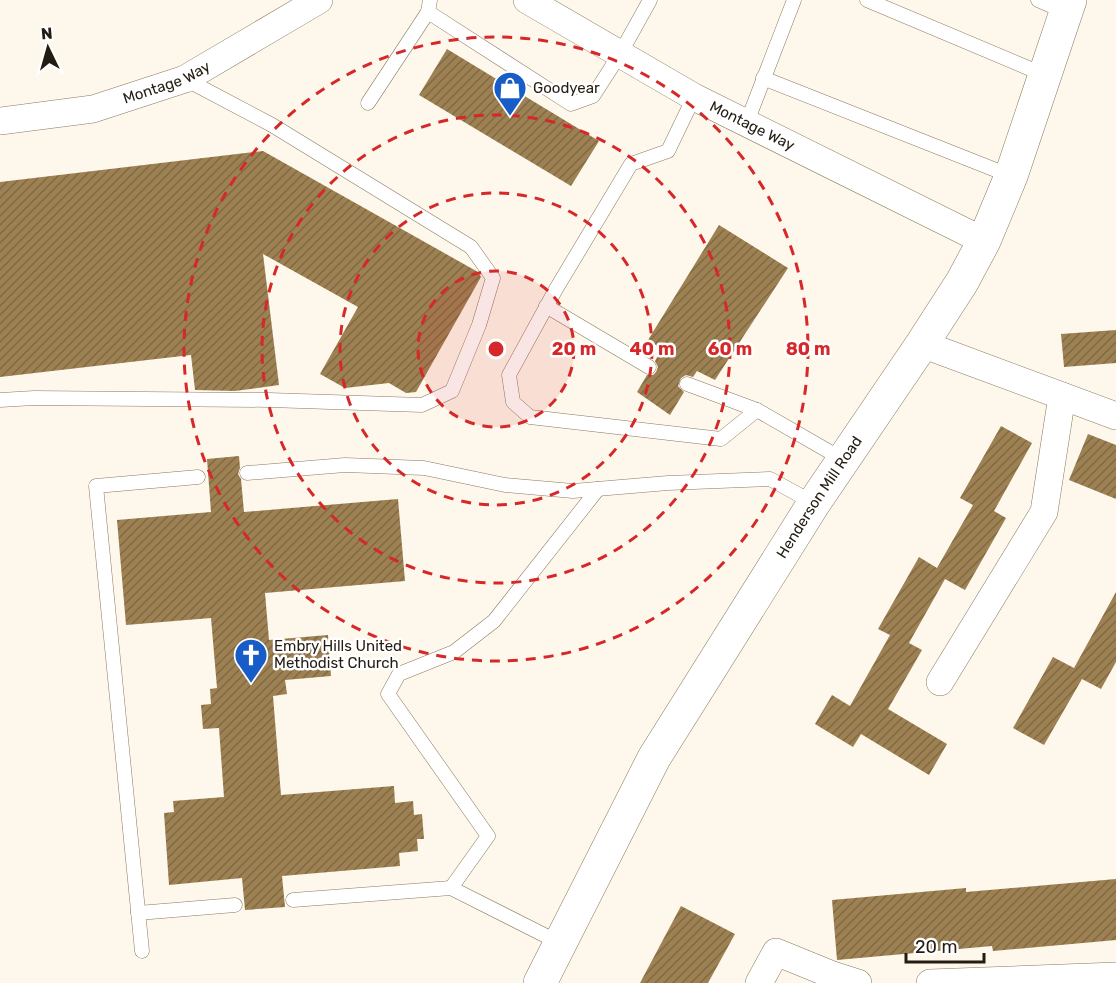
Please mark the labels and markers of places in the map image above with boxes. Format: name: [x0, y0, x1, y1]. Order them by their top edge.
shop icon: Goodyear: [492, 70, 528, 117]
place label: Goodyear: [533, 79, 600, 97]
centre of rings: [486, 339, 506, 359]
church icon: Embry Hills United Methodist Church: [233, 637, 269, 684]
place label: Embry Hills United Methodist Church: [274, 637, 402, 672]

